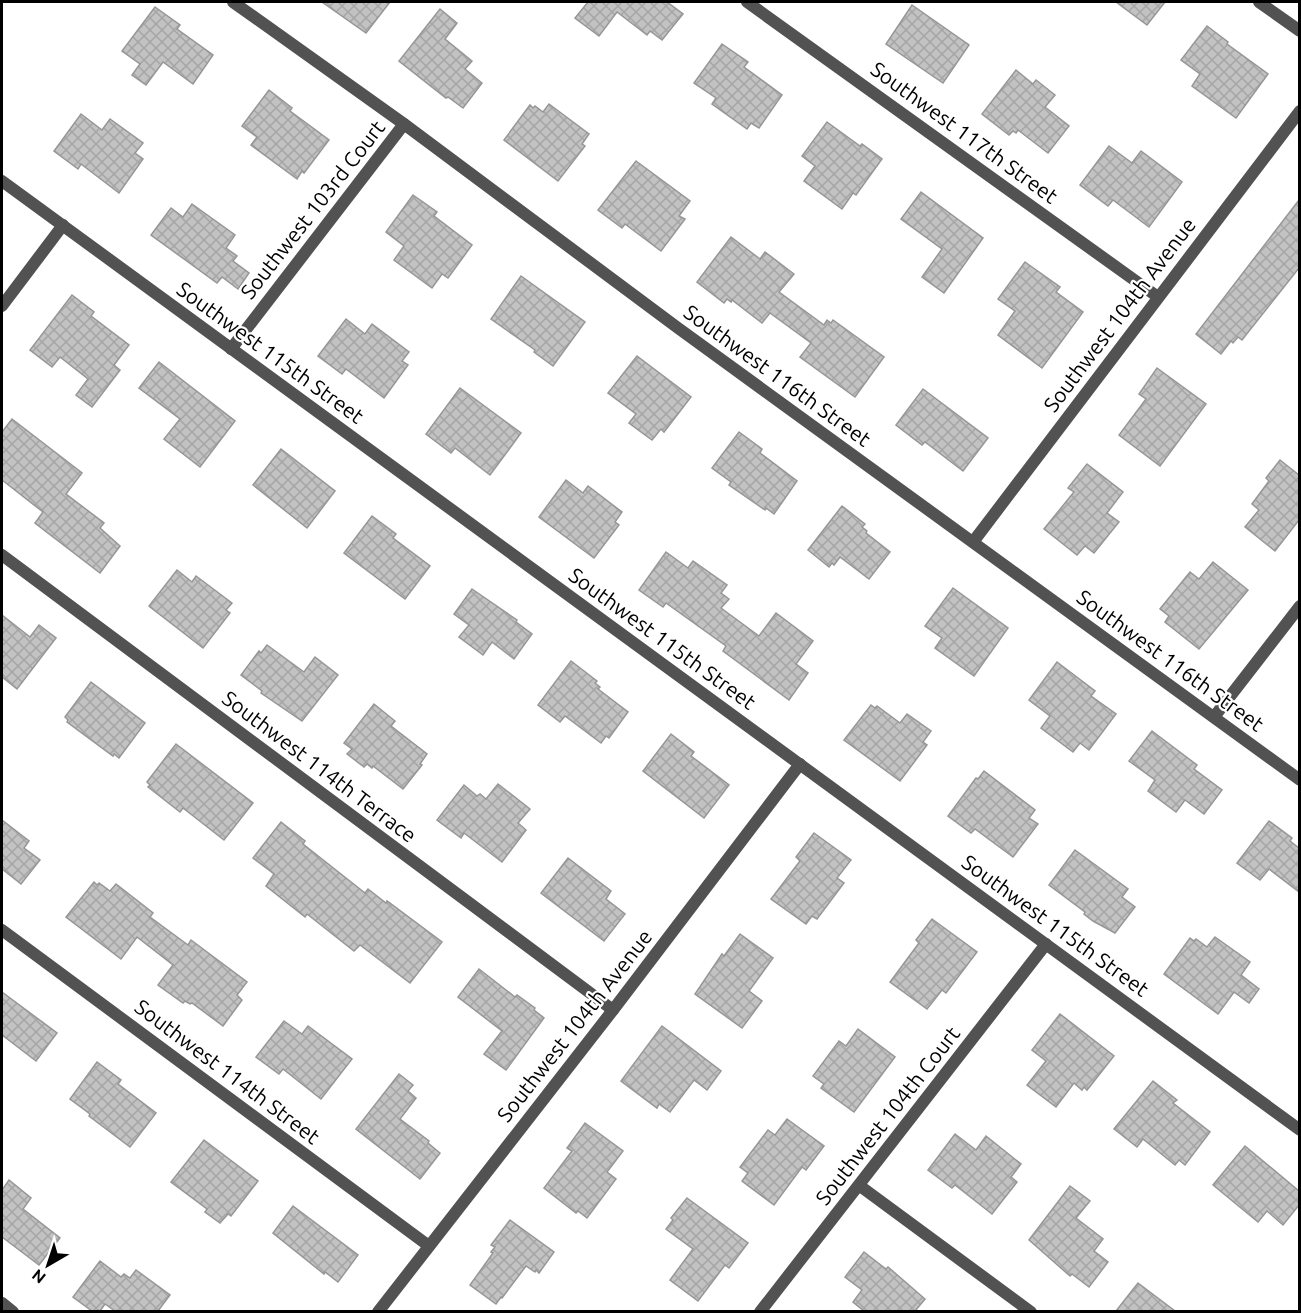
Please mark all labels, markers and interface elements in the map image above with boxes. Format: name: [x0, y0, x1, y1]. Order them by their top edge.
street label: Southwest 117th Street: [867, 56, 1063, 208]
street label: Southwest 103rd Court: [235, 116, 389, 303]
street label: Southwest 104th Avenue: [1038, 213, 1200, 416]
street label: Southwest 115th Street: [173, 276, 369, 428]
street label: Southwest 116th Street: [680, 299, 876, 451]
street label: Southwest 115th Street: [565, 562, 761, 714]
street label: Southwest 116th Street: [1073, 584, 1269, 736]
street label: Southwest 114th Terrace: [218, 685, 421, 847]
street label: Southwest 115th Street: [958, 849, 1154, 1001]
street label: Southwest 104th Avenue: [492, 925, 657, 1126]
street label: Southwest 114th Street: [131, 994, 325, 1148]
street label: Southwest 104th Court: [810, 1022, 964, 1209]
north arrow: [18, 1235, 78, 1295]
text: N: [28, 1266, 49, 1287]

